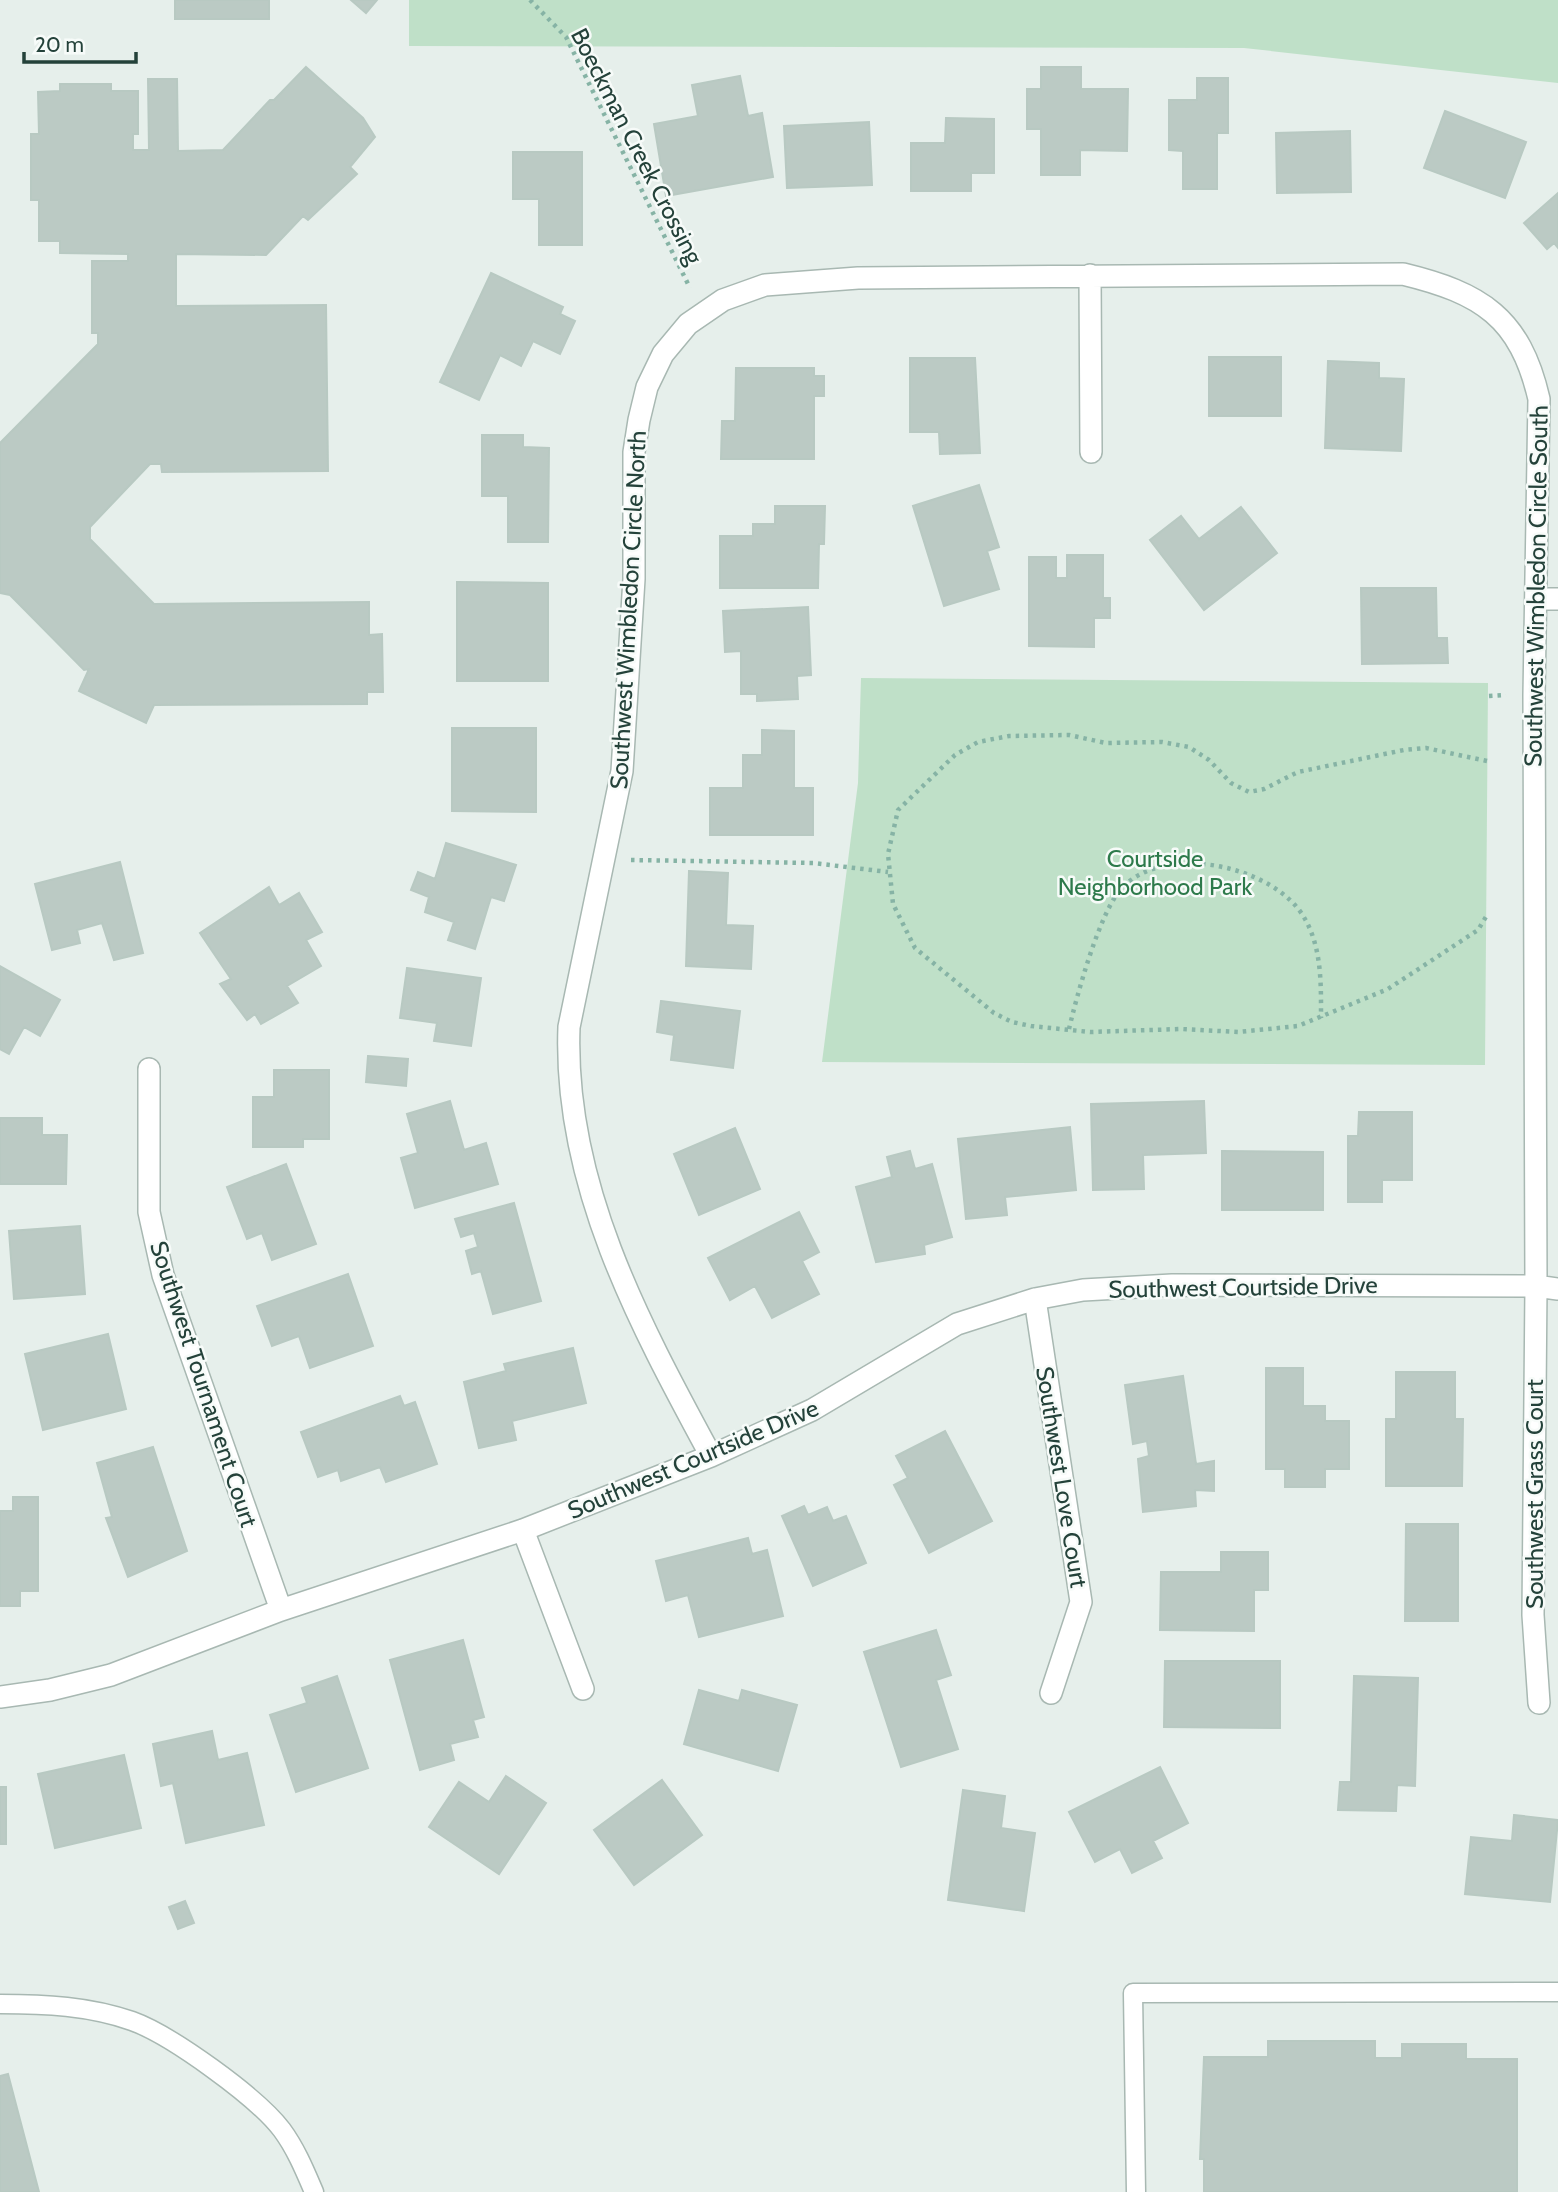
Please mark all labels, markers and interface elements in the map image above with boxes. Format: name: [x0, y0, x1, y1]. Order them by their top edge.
scale bar: [24, 21, 136, 65]
street label: Boeckman Creek Crossing: [565, 23, 710, 270]
text: 20 m: [35, 32, 84, 57]
street label: Southwest Wimbledon Circle South: [1518, 405, 1554, 767]
street label: Southwest Wimbledon Circle North: [604, 430, 652, 790]
park label: Courtside Neighborhood Park: [1058, 844, 1252, 901]
street label: Southwest Tournament Court: [144, 1237, 264, 1531]
street label: Southwest Courtside Drive: [1108, 1270, 1378, 1304]
street label: Southwest Love Court: [1030, 1364, 1094, 1590]
street label: Southwest Grass Court: [1520, 1379, 1549, 1609]
street label: Southwest Courtside Drive: [563, 1393, 823, 1525]

